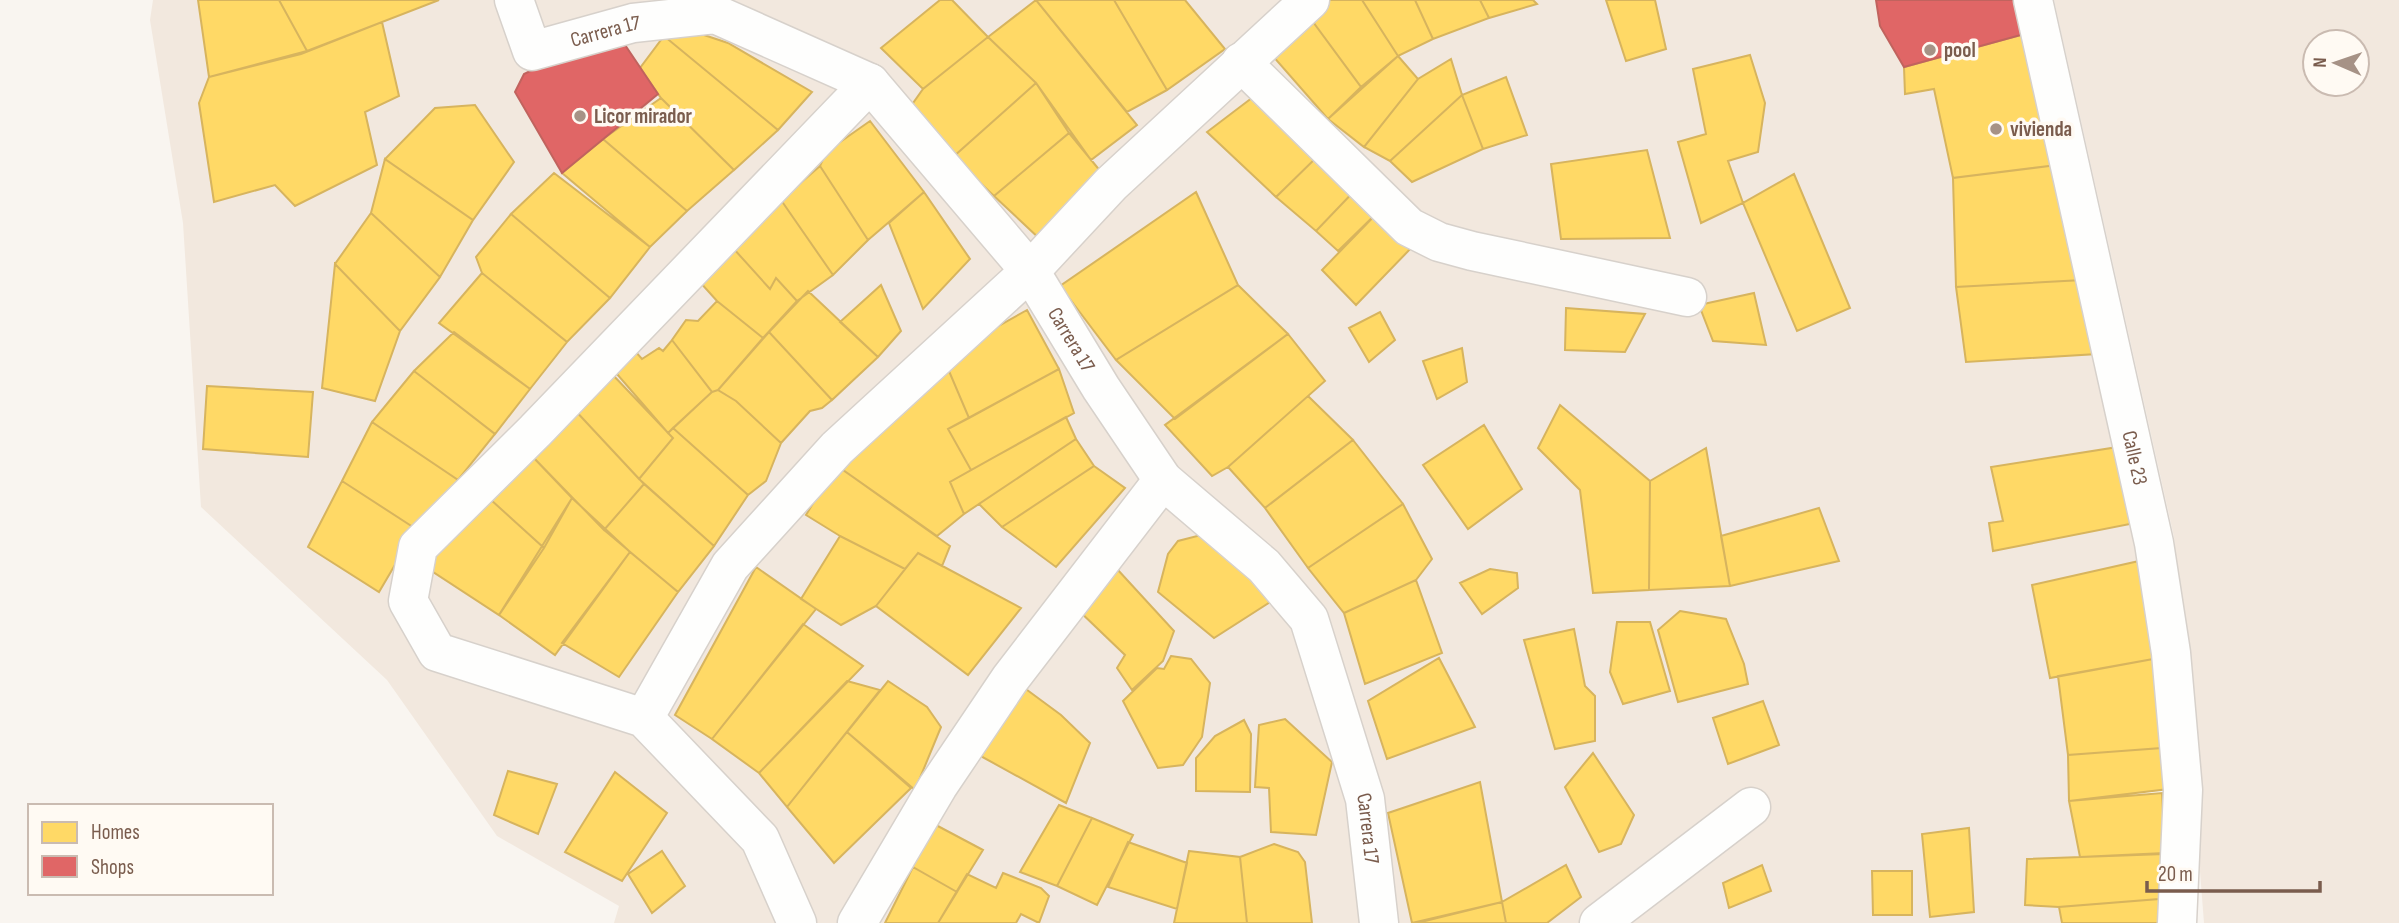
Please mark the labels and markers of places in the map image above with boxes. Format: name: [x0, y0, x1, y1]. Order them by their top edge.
place label: pool: [1944, 38, 1976, 63]
marker: pool: [1922, 42, 1938, 58]
place label: Licor mirador: [594, 104, 693, 129]
marker: Licor mirador: [572, 108, 588, 124]
place label: vivienda: [2010, 117, 2072, 142]
marker: vivienda: [1988, 121, 2004, 137]

